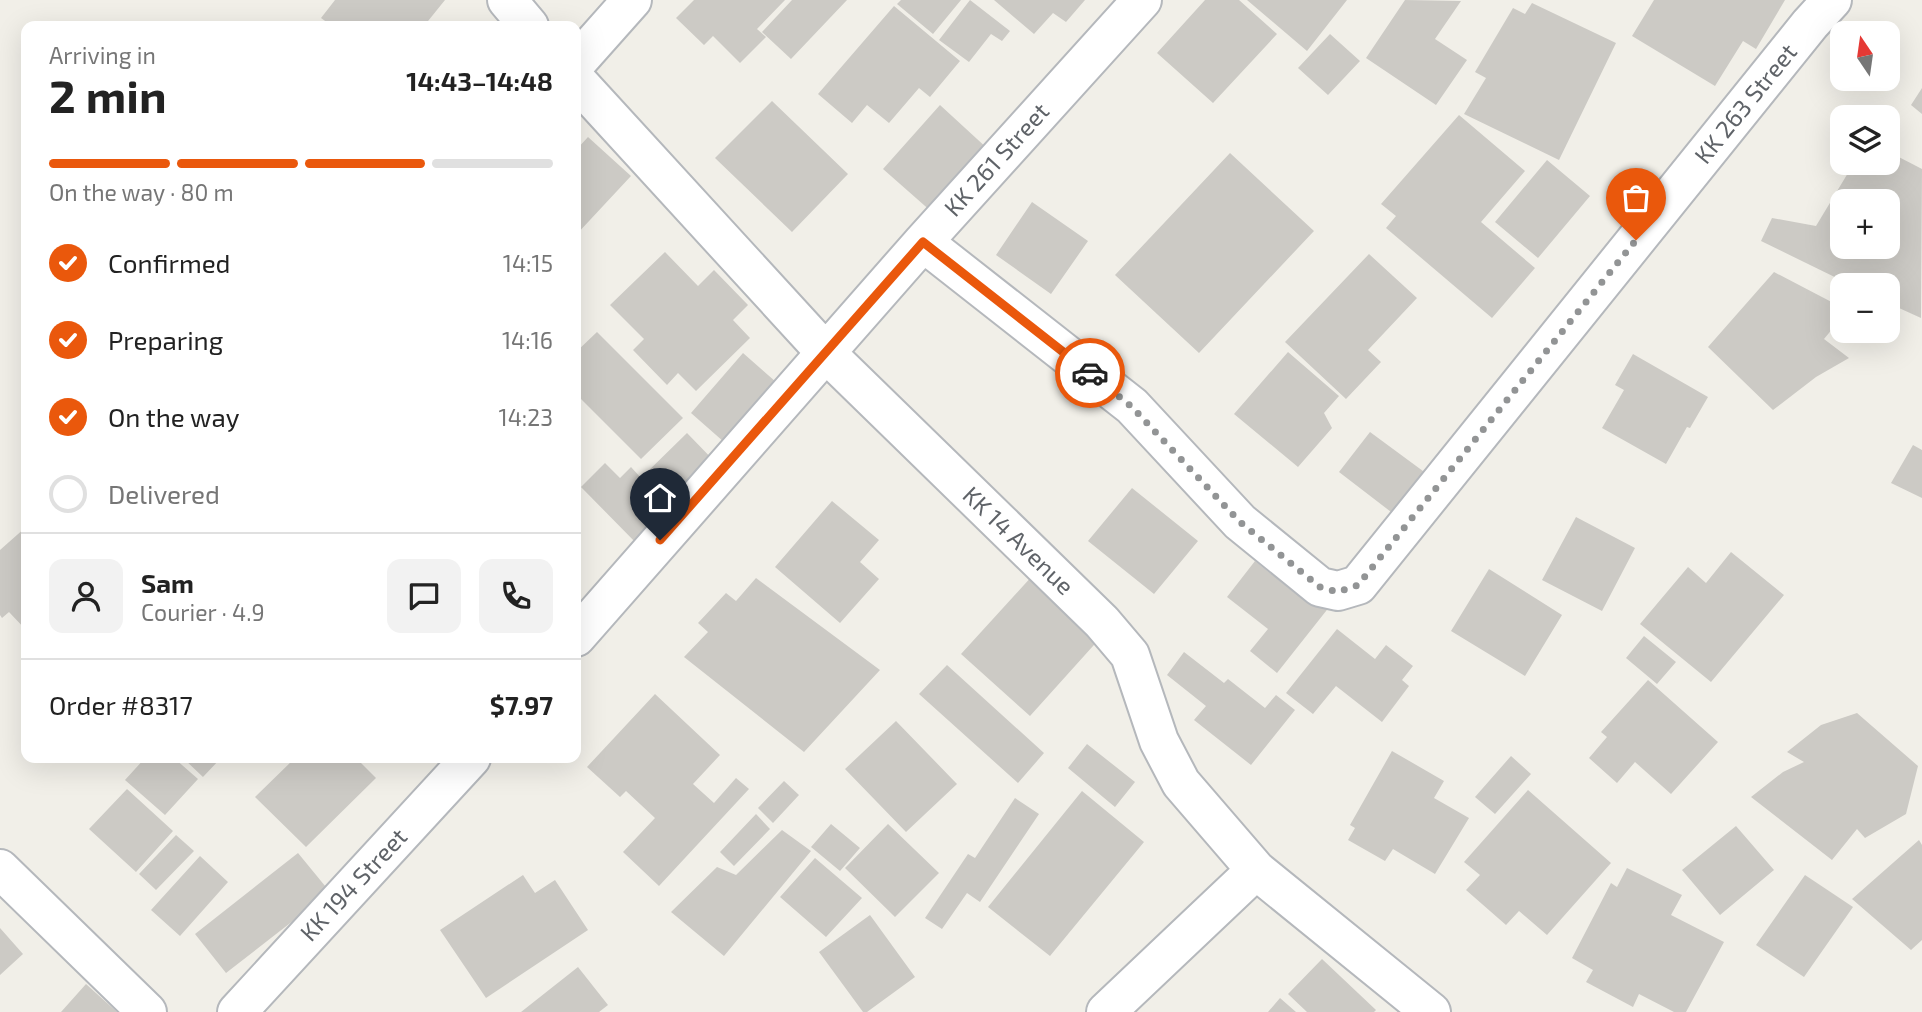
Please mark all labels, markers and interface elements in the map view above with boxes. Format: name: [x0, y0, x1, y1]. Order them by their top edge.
north arrow: [1830, 21, 1900, 91]
map controls: [1830, 21, 1900, 343]
street label: KK 263 Street: [1688, 37, 1802, 169]
text: Arriving in: [49, 41, 156, 69]
text: 14:43–14:48: [406, 65, 553, 96]
text: 2 min: [49, 67, 167, 122]
street label: KK 261 Street: [938, 96, 1054, 222]
button: layers: [1830, 105, 1900, 175]
pin: [1606, 168, 1666, 240]
text: On the way · 80 m: [49, 178, 234, 206]
icon: bag: [1617, 179, 1655, 217]
button: +: [1830, 189, 1900, 259]
icon: check: [49, 244, 87, 282]
text: Confirmed: [108, 247, 231, 278]
text: 14:15: [503, 249, 553, 277]
button: −: [1830, 273, 1900, 343]
icon: check: [49, 321, 87, 359]
text: Preparing: [108, 324, 223, 355]
text: 14:16: [502, 326, 553, 354]
courier: [1055, 338, 1125, 408]
icon: car: [1071, 354, 1109, 392]
icon: check: [49, 398, 87, 436]
text: On the way: [108, 401, 239, 432]
text: 14:23: [499, 403, 553, 431]
pin: [630, 468, 690, 540]
text: Delivered: [108, 478, 220, 509]
icon: home: [641, 479, 679, 517]
street label: KK 14 Avenue: [958, 480, 1081, 600]
button: person: [49, 559, 123, 633]
button: chat: [387, 559, 461, 633]
button: phone: [479, 559, 553, 633]
text: Sam: [141, 567, 194, 598]
text: Courier · 4.9: [141, 598, 265, 626]
text: Order #8317: [49, 689, 193, 720]
text: $7.97: [490, 689, 553, 720]
street label: KK 194 Street: [293, 822, 412, 946]

